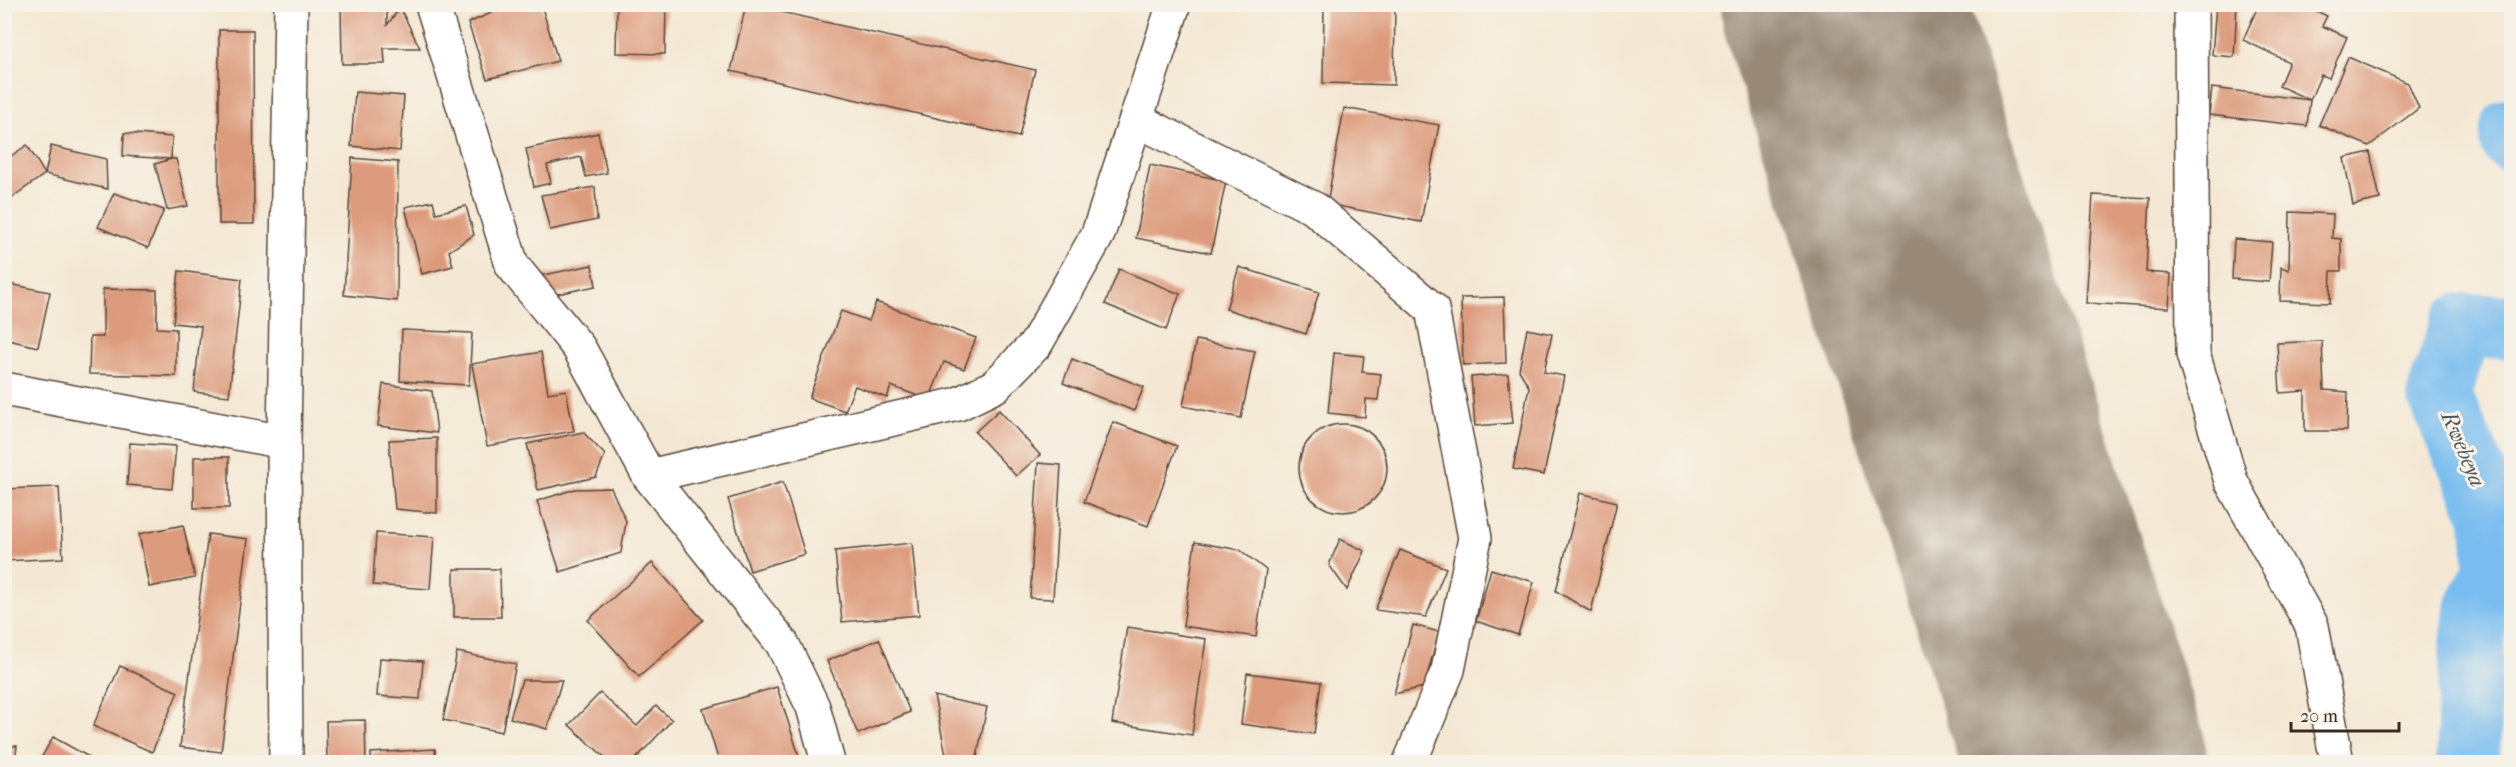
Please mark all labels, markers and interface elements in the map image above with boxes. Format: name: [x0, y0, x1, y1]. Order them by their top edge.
water label: Rwebeya: [2435, 406, 2490, 491]
scale bar: [2291, 695, 2399, 733]
text: 20 m: [2300, 706, 2338, 727]

